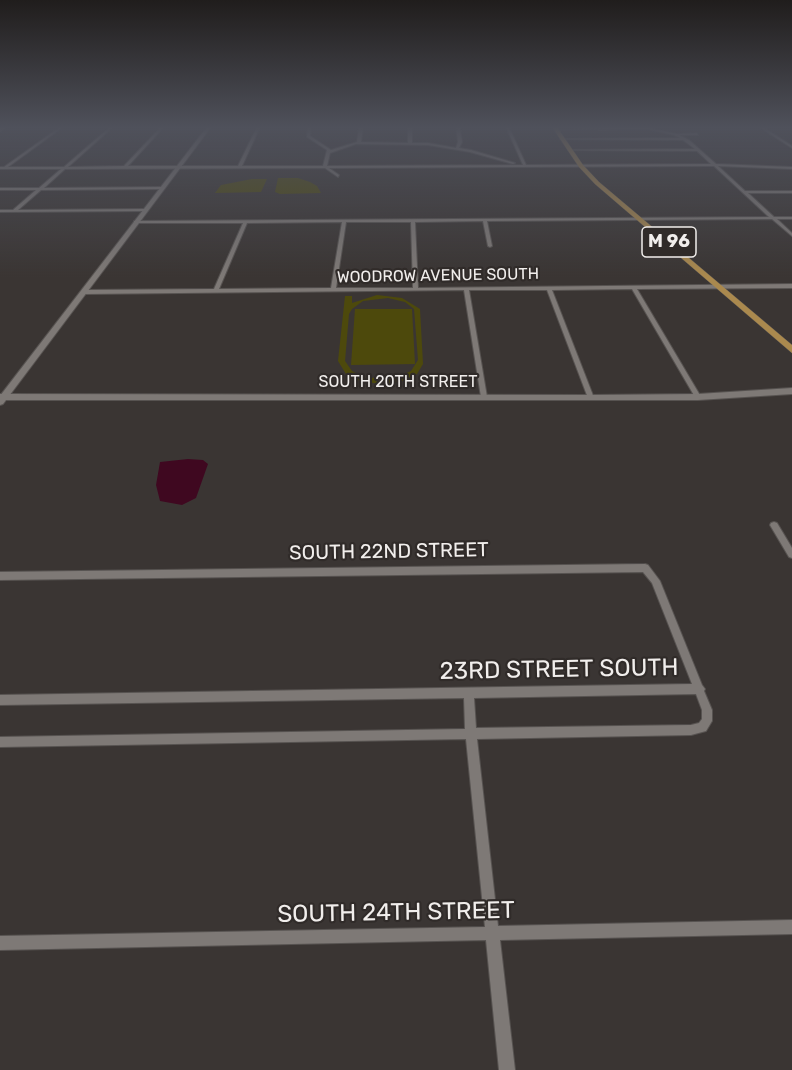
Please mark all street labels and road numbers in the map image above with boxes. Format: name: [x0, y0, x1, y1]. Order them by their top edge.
road number: M 96: [642, 227, 696, 257]
street label: WOODROW AVENUE SOUTH: [337, 265, 539, 287]
street label: SOUTH 20TH STREET: [319, 372, 477, 392]
street label: SOUTH 22ND STREET: [289, 538, 489, 566]
street label: 23RD STREET SOUTH: [439, 654, 679, 686]
street label: SOUTH 24TH STREET: [277, 897, 515, 929]

